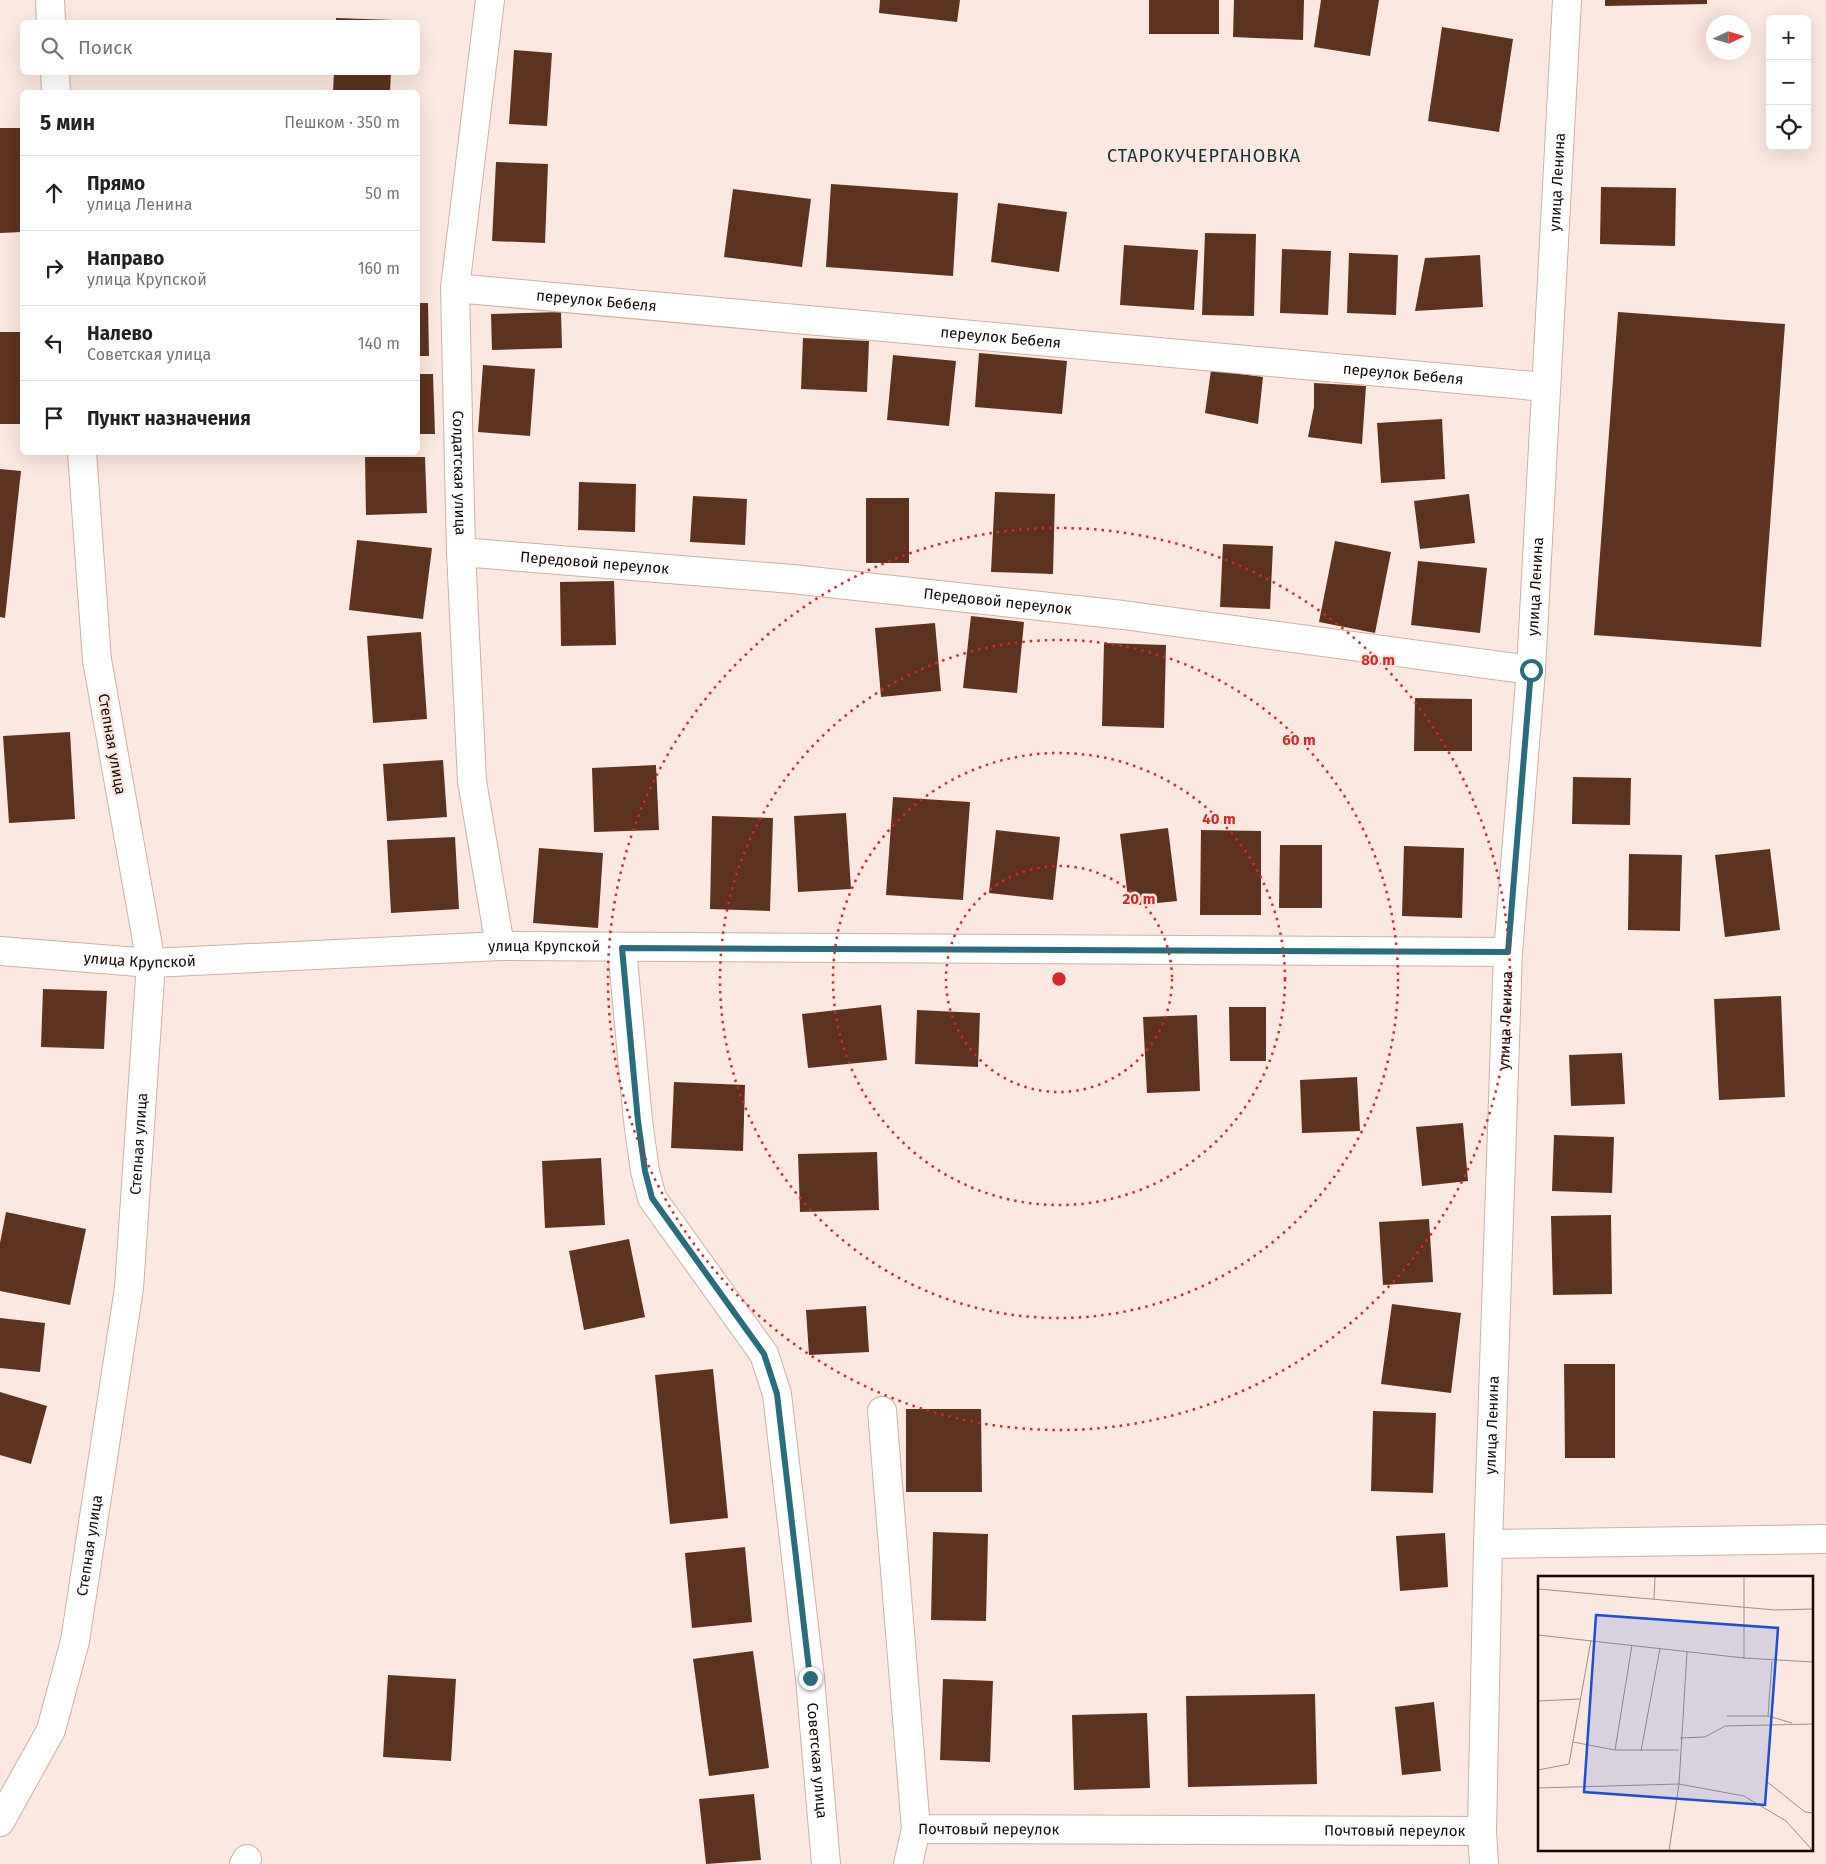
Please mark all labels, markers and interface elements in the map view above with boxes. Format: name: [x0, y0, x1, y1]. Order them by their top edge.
north arrow: [1706, 15, 1751, 60]
map controls: [1766, 15, 1811, 150]
button: +: [1766, 15, 1811, 60]
search box: [20, 20, 420, 75]
icon: search: [38, 34, 66, 62]
text: Поиск: [78, 36, 132, 59]
button: −: [1766, 60, 1811, 105]
button: locate: [1766, 105, 1811, 150]
text: 5 мин: [40, 110, 95, 136]
text: Пешком · 350 m: [284, 113, 400, 132]
street label: улица Ленина: [1546, 132, 1569, 232]
district label: СТАРОКУЧЕРГАНОВКА: [1107, 145, 1301, 167]
text: Прямо: [87, 172, 145, 195]
icon: ahead: [40, 179, 68, 207]
text: 50 m: [365, 184, 400, 203]
text: улица Ленина: [87, 195, 192, 214]
text: Направо: [87, 247, 164, 270]
icon: right: [40, 254, 68, 282]
text: 160 m: [358, 259, 400, 278]
text: улица Крупской: [87, 270, 207, 289]
street label: переулок Бебеля: [535, 286, 657, 315]
text: Налево: [87, 322, 153, 345]
street label: переулок Бебеля: [940, 323, 1062, 352]
icon: left: [40, 329, 68, 357]
text: 140 m: [358, 334, 400, 353]
text: Советская улица: [87, 345, 211, 364]
street label: переулок Бебеля: [1342, 360, 1464, 389]
icon: arrive: [40, 404, 68, 432]
text: Пункт назначения: [87, 407, 251, 430]
street label: Солдатская улица: [449, 410, 470, 536]
street label: улица Ленина: [1524, 537, 1547, 636]
street label: Передовой переулок: [520, 548, 670, 578]
street label: Передовой переулок: [923, 584, 1073, 618]
text: 80 m: [1361, 651, 1395, 669]
route start: [1520, 659, 1543, 682]
street label: Степная улица: [94, 692, 130, 796]
text: 60 m: [1282, 731, 1316, 749]
text: 40 m: [1202, 810, 1236, 828]
text: 20 m: [1123, 890, 1155, 908]
street label: улица Крупской: [487, 937, 600, 956]
street label: улица Крупской: [83, 949, 196, 972]
centre of rings: [1050, 970, 1068, 988]
street label: улица Ленина: [1495, 971, 1516, 1070]
street label: Степная улица: [126, 1092, 151, 1195]
street label: улица Ленина: [1481, 1375, 1503, 1475]
street label: Степная улица: [73, 1494, 106, 1597]
inset map: [1538, 1576, 1814, 1852]
route end: [799, 1667, 822, 1690]
street label: Советская улица: [803, 1702, 831, 1819]
street label: Почтовый переулок: [918, 1820, 1060, 1839]
street label: Почтовый переулок: [1324, 1821, 1466, 1840]

